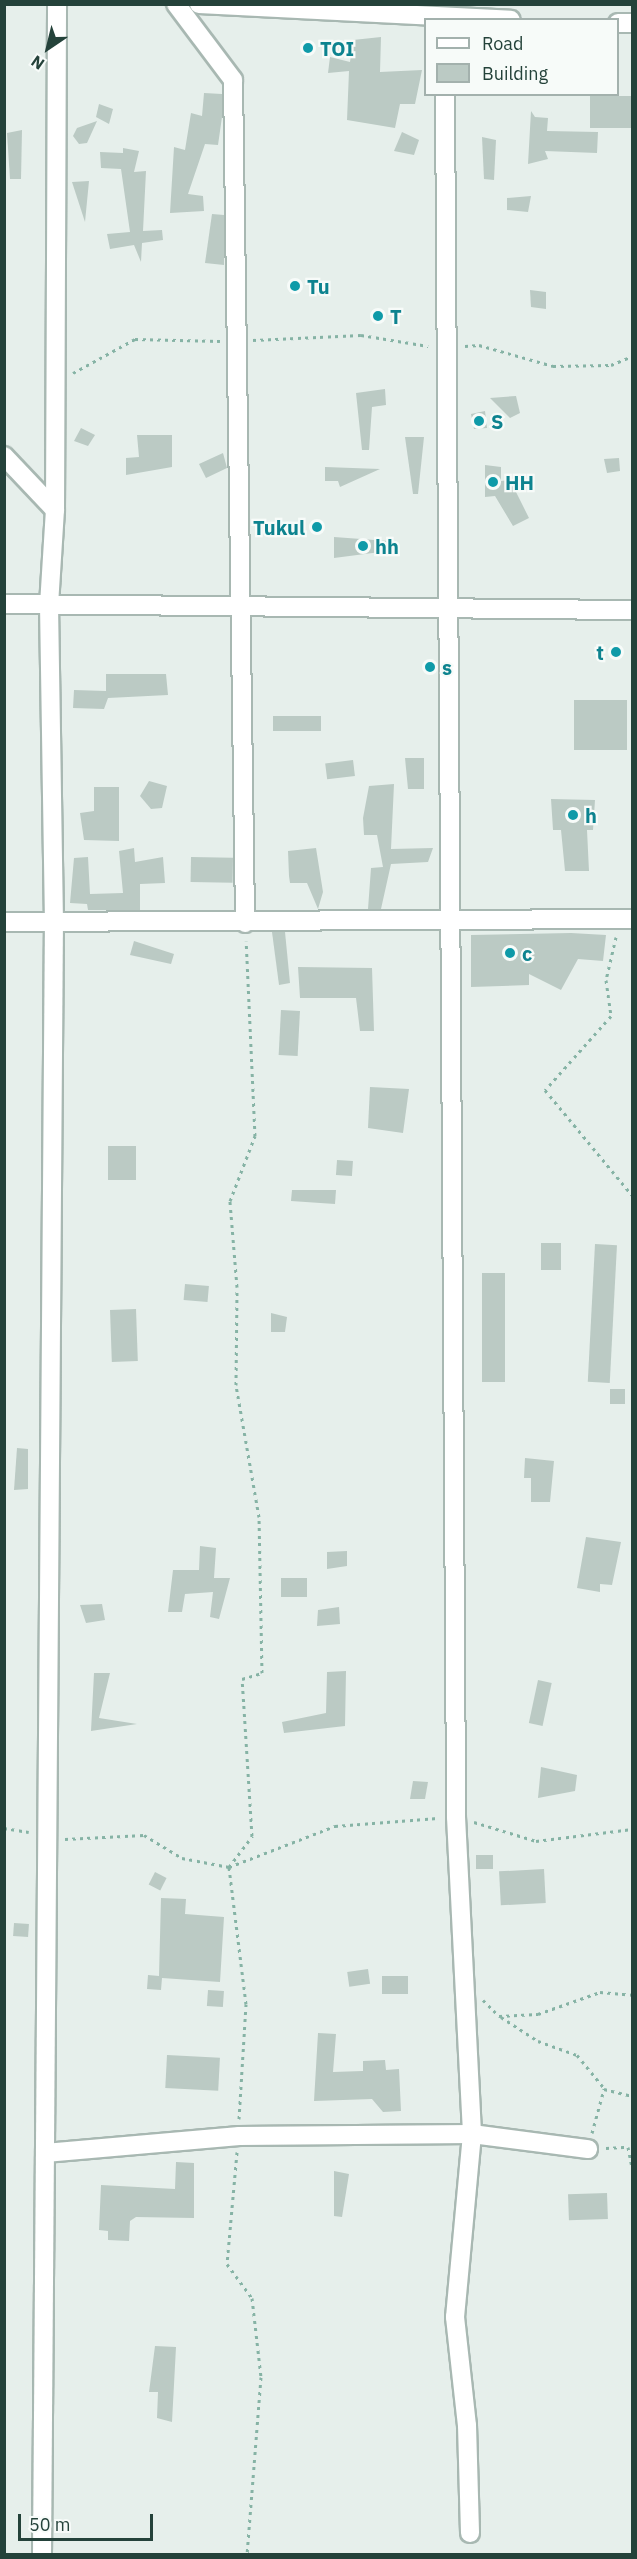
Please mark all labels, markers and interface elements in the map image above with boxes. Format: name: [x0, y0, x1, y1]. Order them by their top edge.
north arrow: [18, 18, 78, 78]
legend: [424, 18, 619, 96]
text: Road: [482, 32, 523, 55]
place label: TOI: [320, 36, 354, 60]
marker: TOI: [301, 41, 315, 55]
text: N: [27, 51, 48, 74]
text: Building: [482, 62, 548, 85]
place label: Tu: [307, 274, 330, 298]
marker: Tu: [288, 279, 302, 293]
place label: T: [390, 304, 402, 328]
marker: T: [371, 309, 385, 323]
place label: S: [491, 409, 503, 433]
marker: S: [472, 414, 486, 428]
place label: HH: [505, 470, 534, 494]
marker: HH: [486, 475, 500, 489]
place label: Tukul: [253, 515, 305, 539]
marker: Tukul: [310, 520, 324, 534]
place label: hh: [375, 534, 399, 558]
marker: hh: [356, 539, 370, 553]
place label: t: [596, 640, 604, 664]
marker: t: [609, 645, 623, 659]
place label: s: [442, 655, 452, 679]
marker: s: [423, 660, 437, 674]
place label: h: [585, 803, 597, 827]
marker: h: [566, 808, 580, 822]
place label: c: [522, 941, 532, 965]
marker: c: [503, 946, 517, 960]
scale bar: [21, 2502, 156, 2540]
text: 50 m: [29, 2513, 71, 2536]

